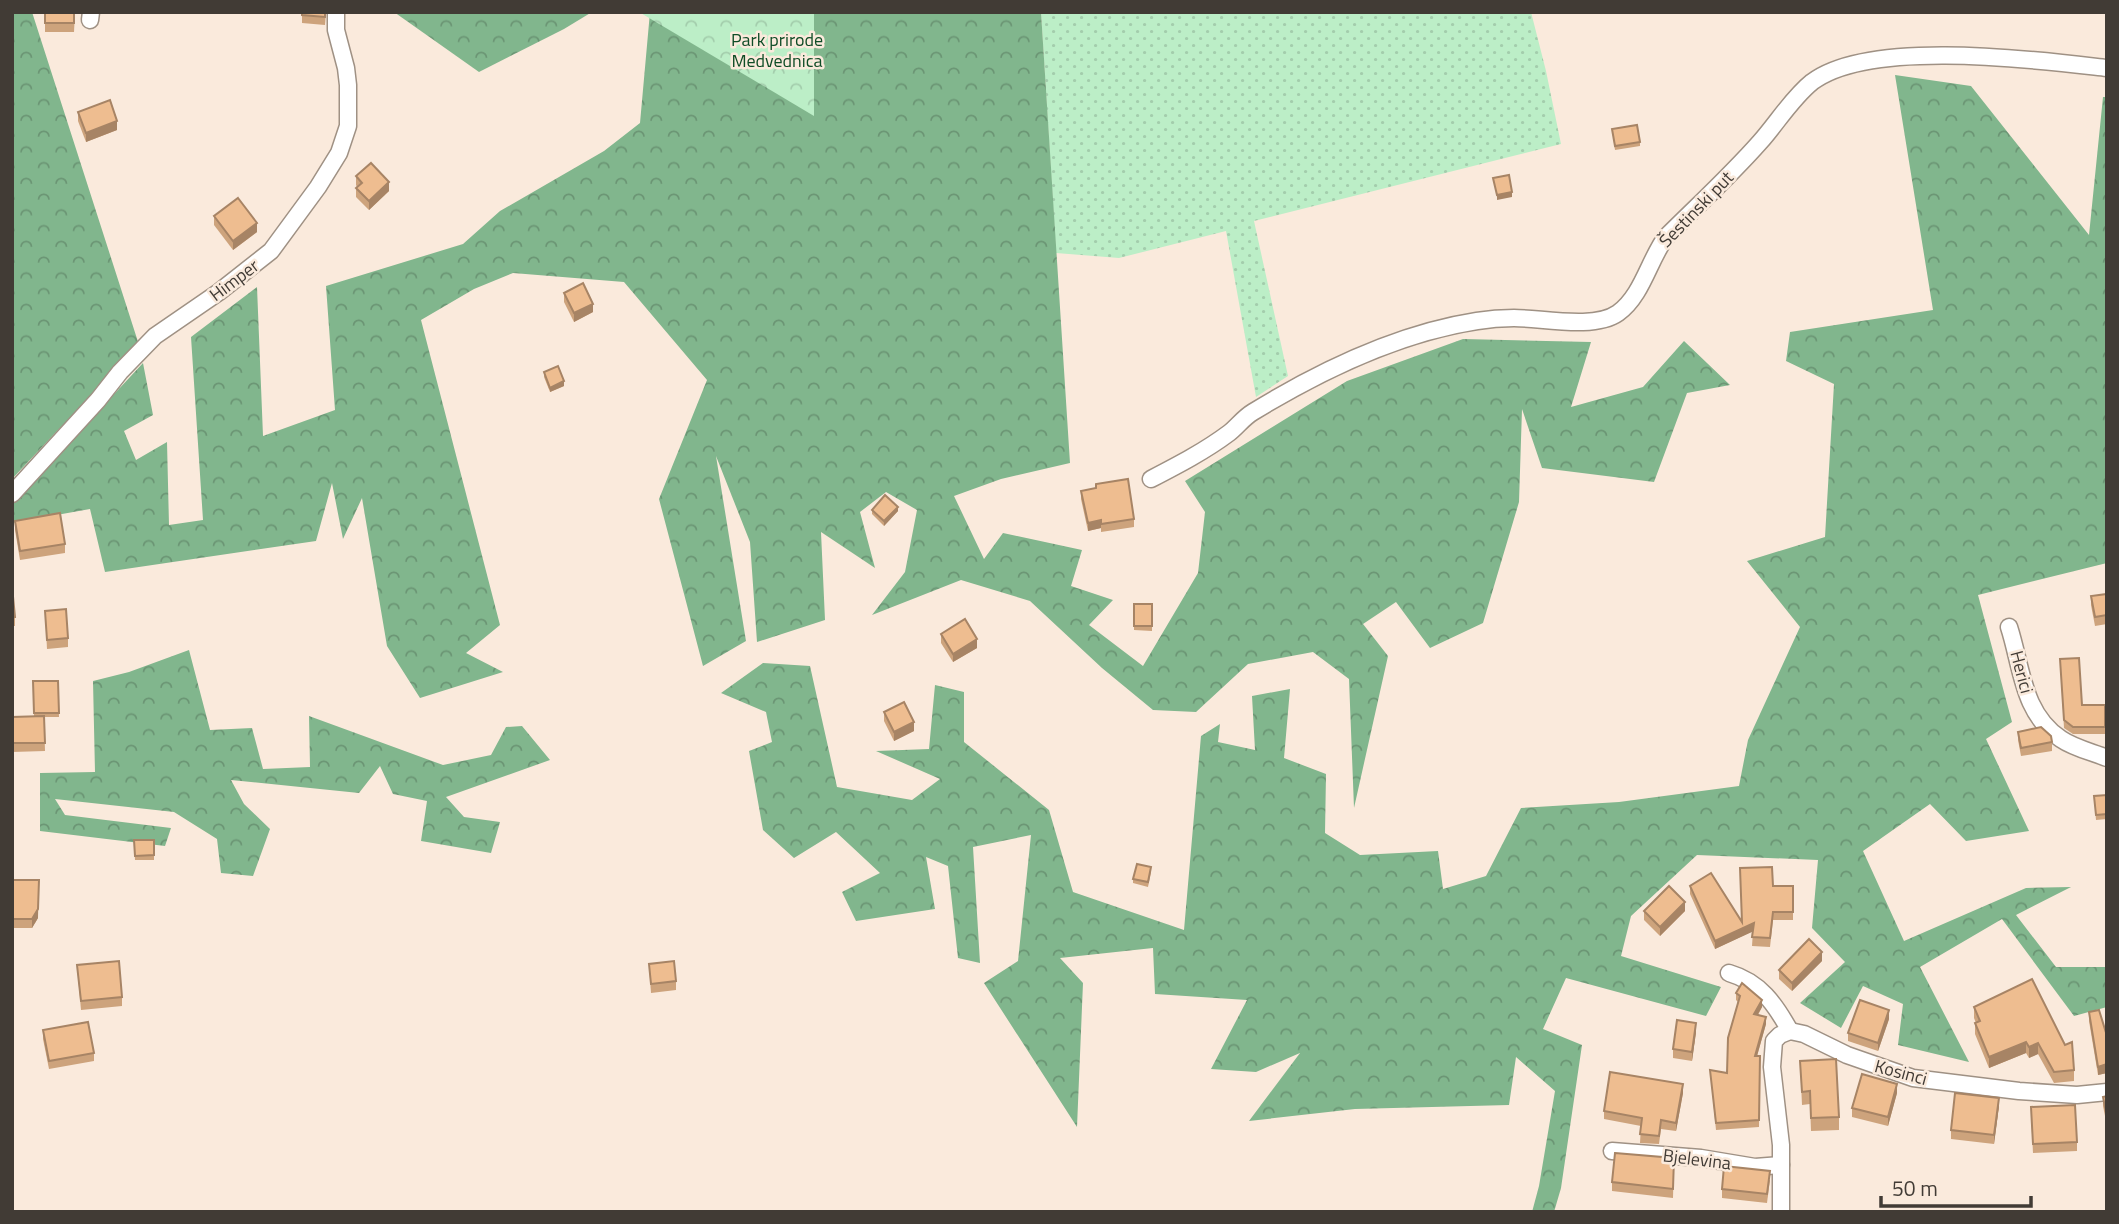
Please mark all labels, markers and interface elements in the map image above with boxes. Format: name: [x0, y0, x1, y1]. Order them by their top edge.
park label: Park prirode Medvednica: [731, 26, 823, 74]
street label: Šestinski put: [1652, 164, 1740, 253]
street label: Himper: [204, 252, 264, 308]
street label: Herici: [2003, 648, 2041, 696]
street label: Kosinci: [1872, 1052, 1930, 1092]
street label: Bjelevina: [1661, 1141, 1733, 1177]
scale bar: [1881, 1164, 2032, 1208]
text: 50 m: [1892, 1172, 1938, 1204]

